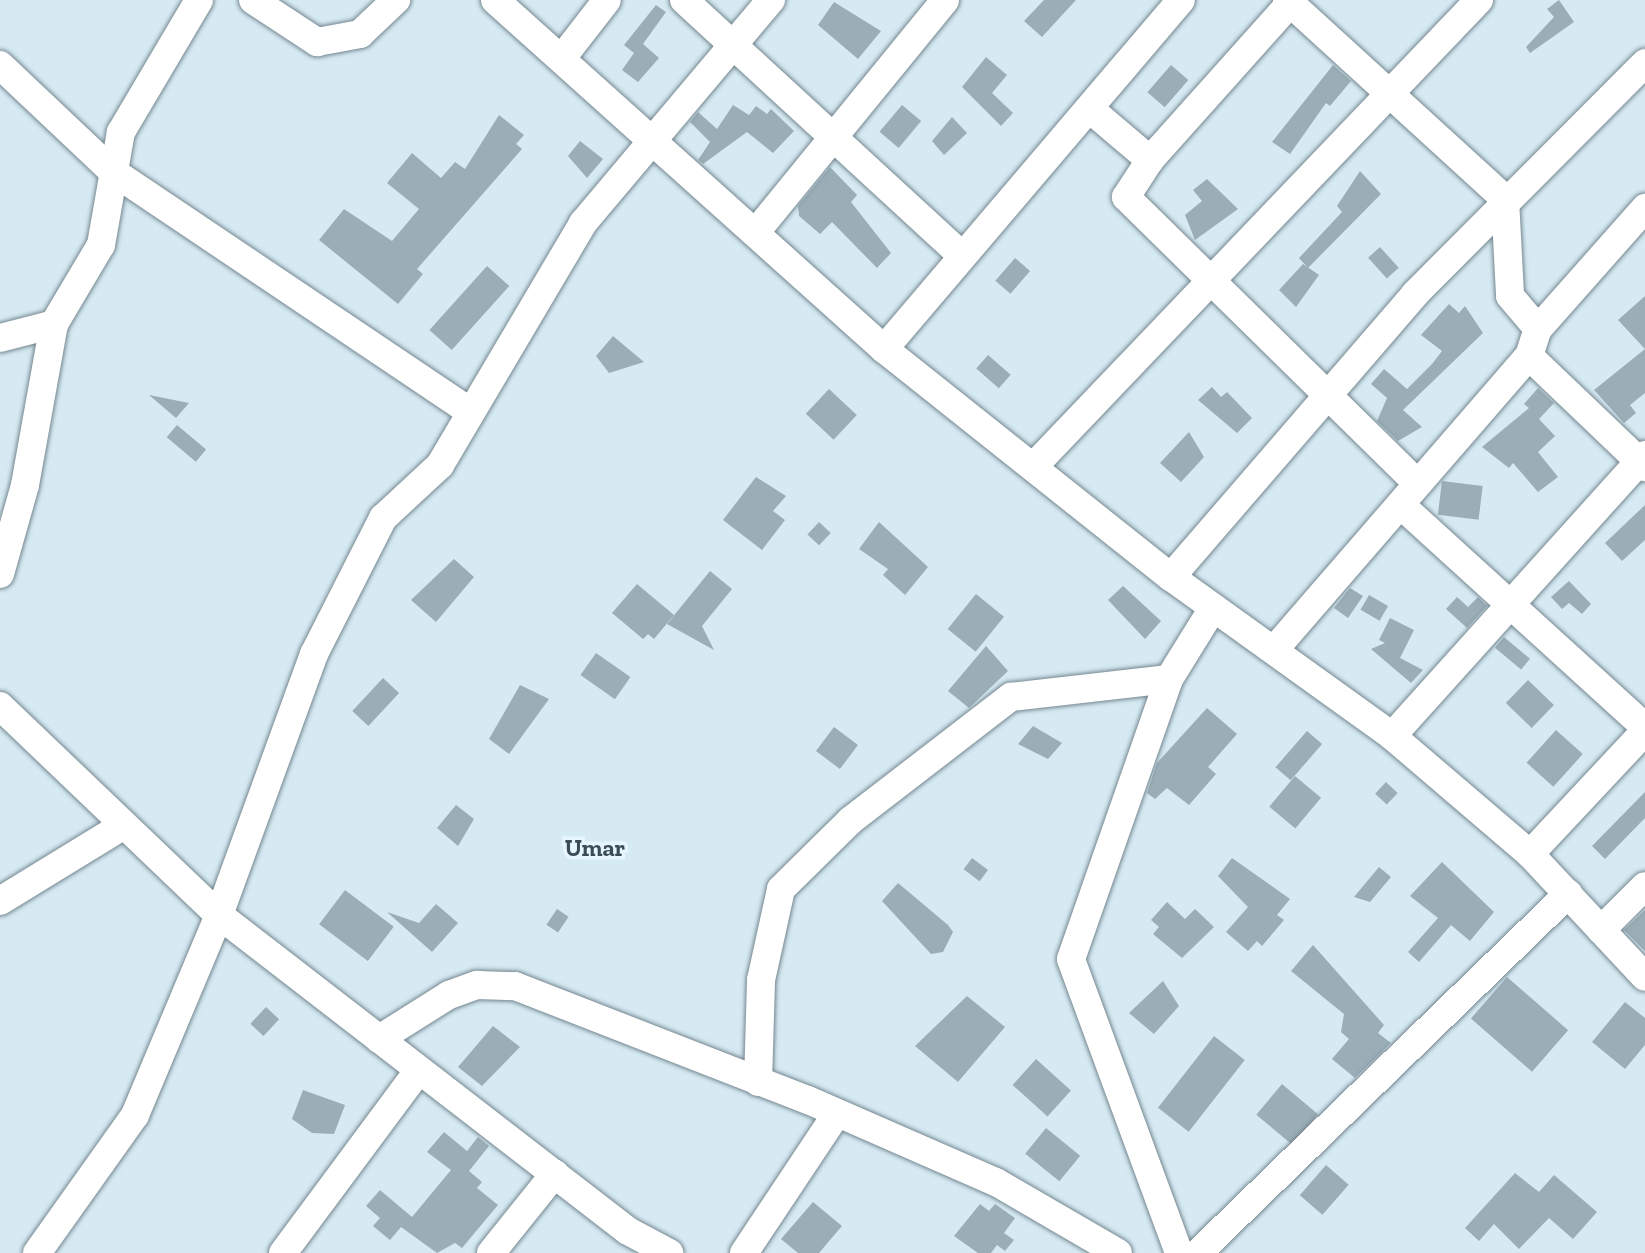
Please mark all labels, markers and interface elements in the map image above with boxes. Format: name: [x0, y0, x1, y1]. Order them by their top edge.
district label: Umar: [565, 834, 625, 862]

